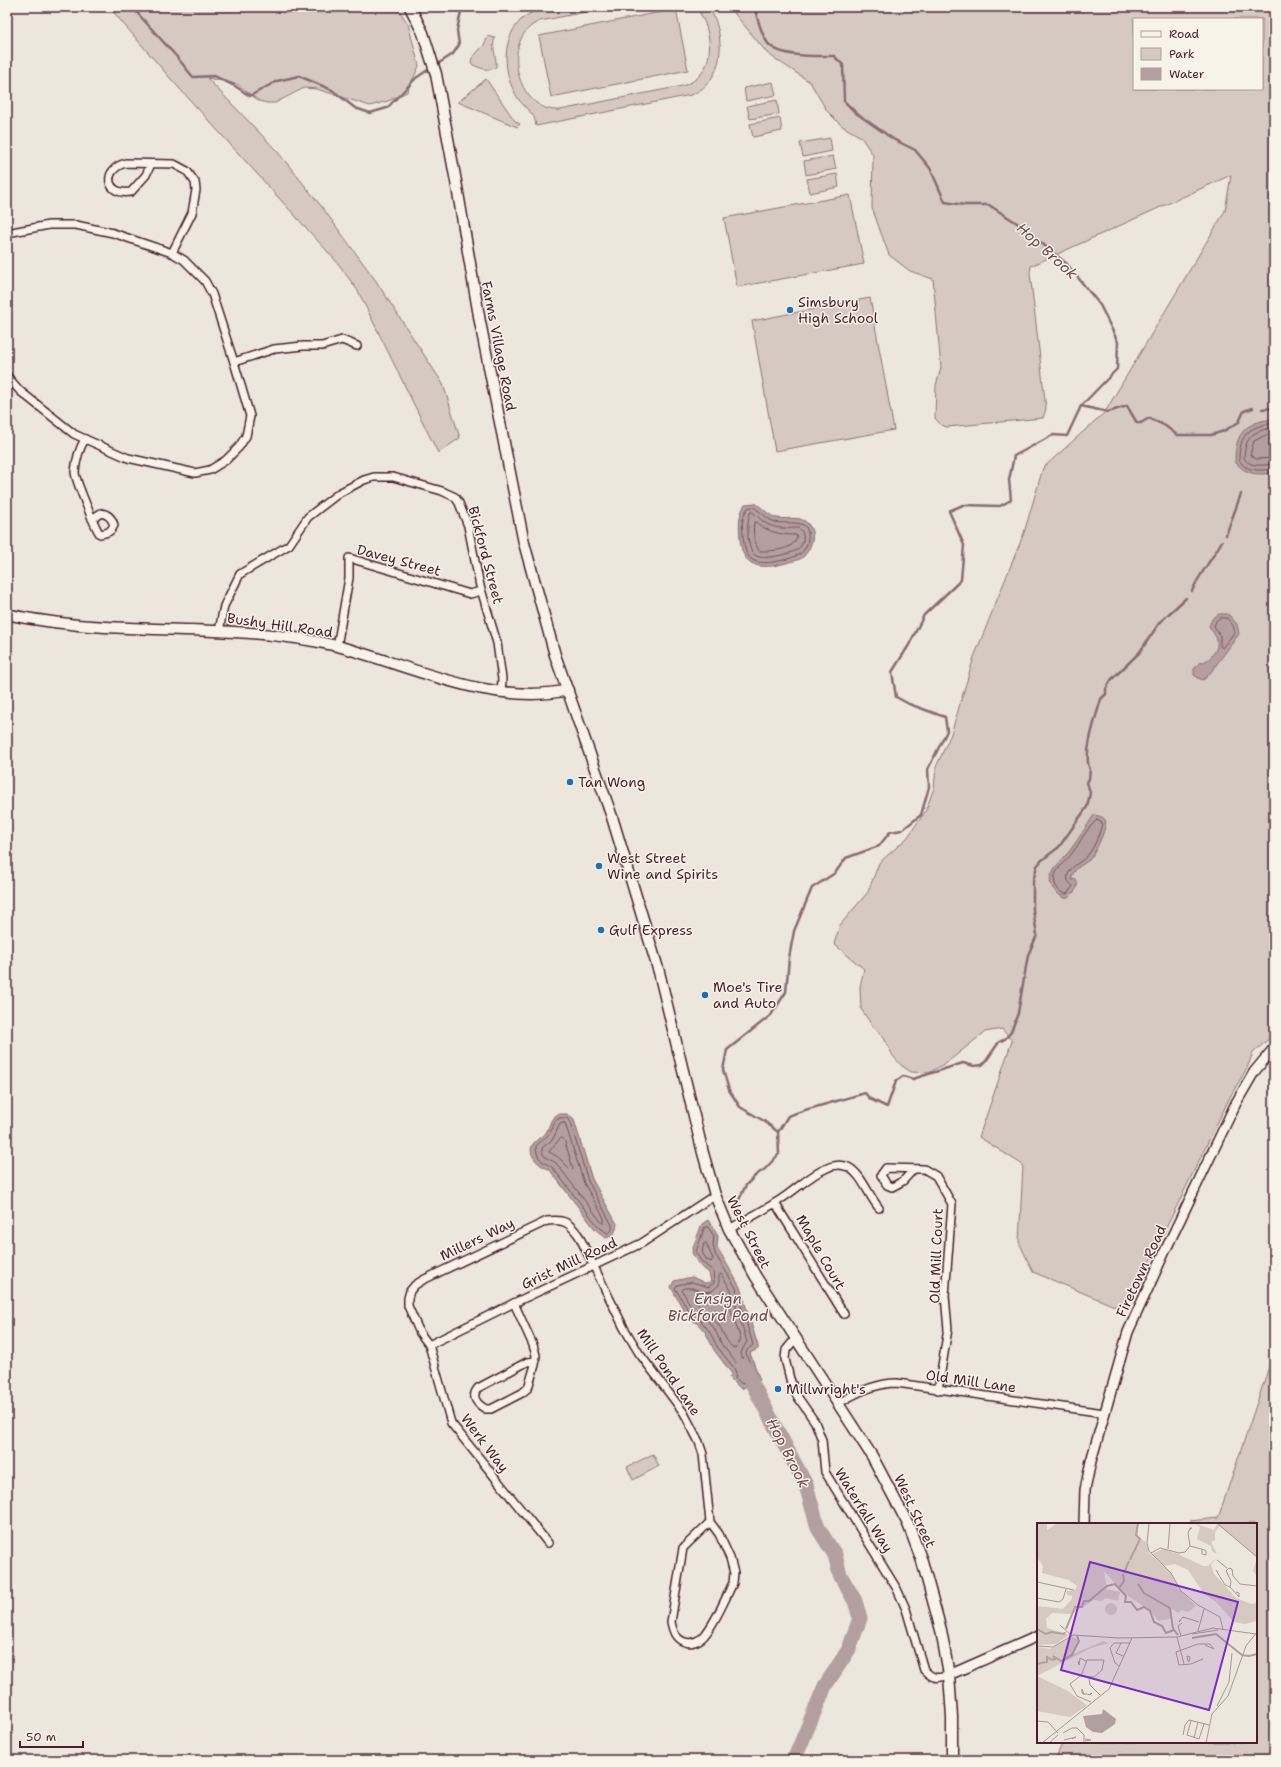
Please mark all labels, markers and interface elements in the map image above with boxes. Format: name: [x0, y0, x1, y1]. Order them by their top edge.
legend: [1133, 18, 1263, 90]
text: Road: [1169, 26, 1200, 42]
text: Park: [1169, 46, 1195, 62]
text: Water: [1169, 66, 1205, 82]
water label: Hop Brook: [1012, 218, 1082, 284]
street label: Farms Village Road: [478, 279, 520, 413]
place label: Simsbury High School: [798, 293, 879, 327]
marker: Simsbury High School: [785, 305, 795, 315]
street label: Bickford Street: [464, 504, 508, 606]
street label: Davey Street: [355, 540, 443, 580]
street label: Bushy Hill Road: [226, 609, 334, 641]
place label: Tan Wong: [578, 773, 645, 791]
marker: Tan Wong: [565, 777, 575, 787]
place label: West Street Wine and Spirits: [607, 849, 718, 883]
marker: West Street Wine and Spirits: [594, 861, 604, 871]
place label: Gulf Express: [609, 921, 693, 939]
marker: Gulf Express: [596, 925, 606, 935]
place label: Moe's Tire and Auto: [713, 978, 782, 1012]
marker: Moe's Tire and Auto: [700, 990, 710, 1000]
street label: West Street: [723, 1193, 775, 1271]
street label: Old Mill Court: [925, 1208, 947, 1304]
street label: Maple Court: [792, 1211, 850, 1293]
street label: Millers Way: [437, 1213, 517, 1265]
street label: Firetown Road: [1112, 1222, 1170, 1320]
street label: Grist Mill Road: [518, 1233, 620, 1293]
water label: Ensign Bickford Pond: [668, 1289, 769, 1326]
street label: Mill Pond Lane: [633, 1325, 705, 1419]
street label: Old Mill Lane: [925, 1366, 1017, 1396]
place label: Millwright's: [786, 1380, 866, 1398]
marker: Millwright's: [773, 1384, 783, 1394]
street label: Werk Way: [457, 1410, 513, 1476]
water label: Hop Brook: [762, 1415, 814, 1492]
street label: Waterfall Way: [831, 1464, 897, 1556]
street label: West Street: [890, 1471, 940, 1551]
inset map: [1037, 1523, 1257, 1743]
scale bar: [20, 1723, 83, 1749]
text: 50 m: [26, 1729, 56, 1745]

